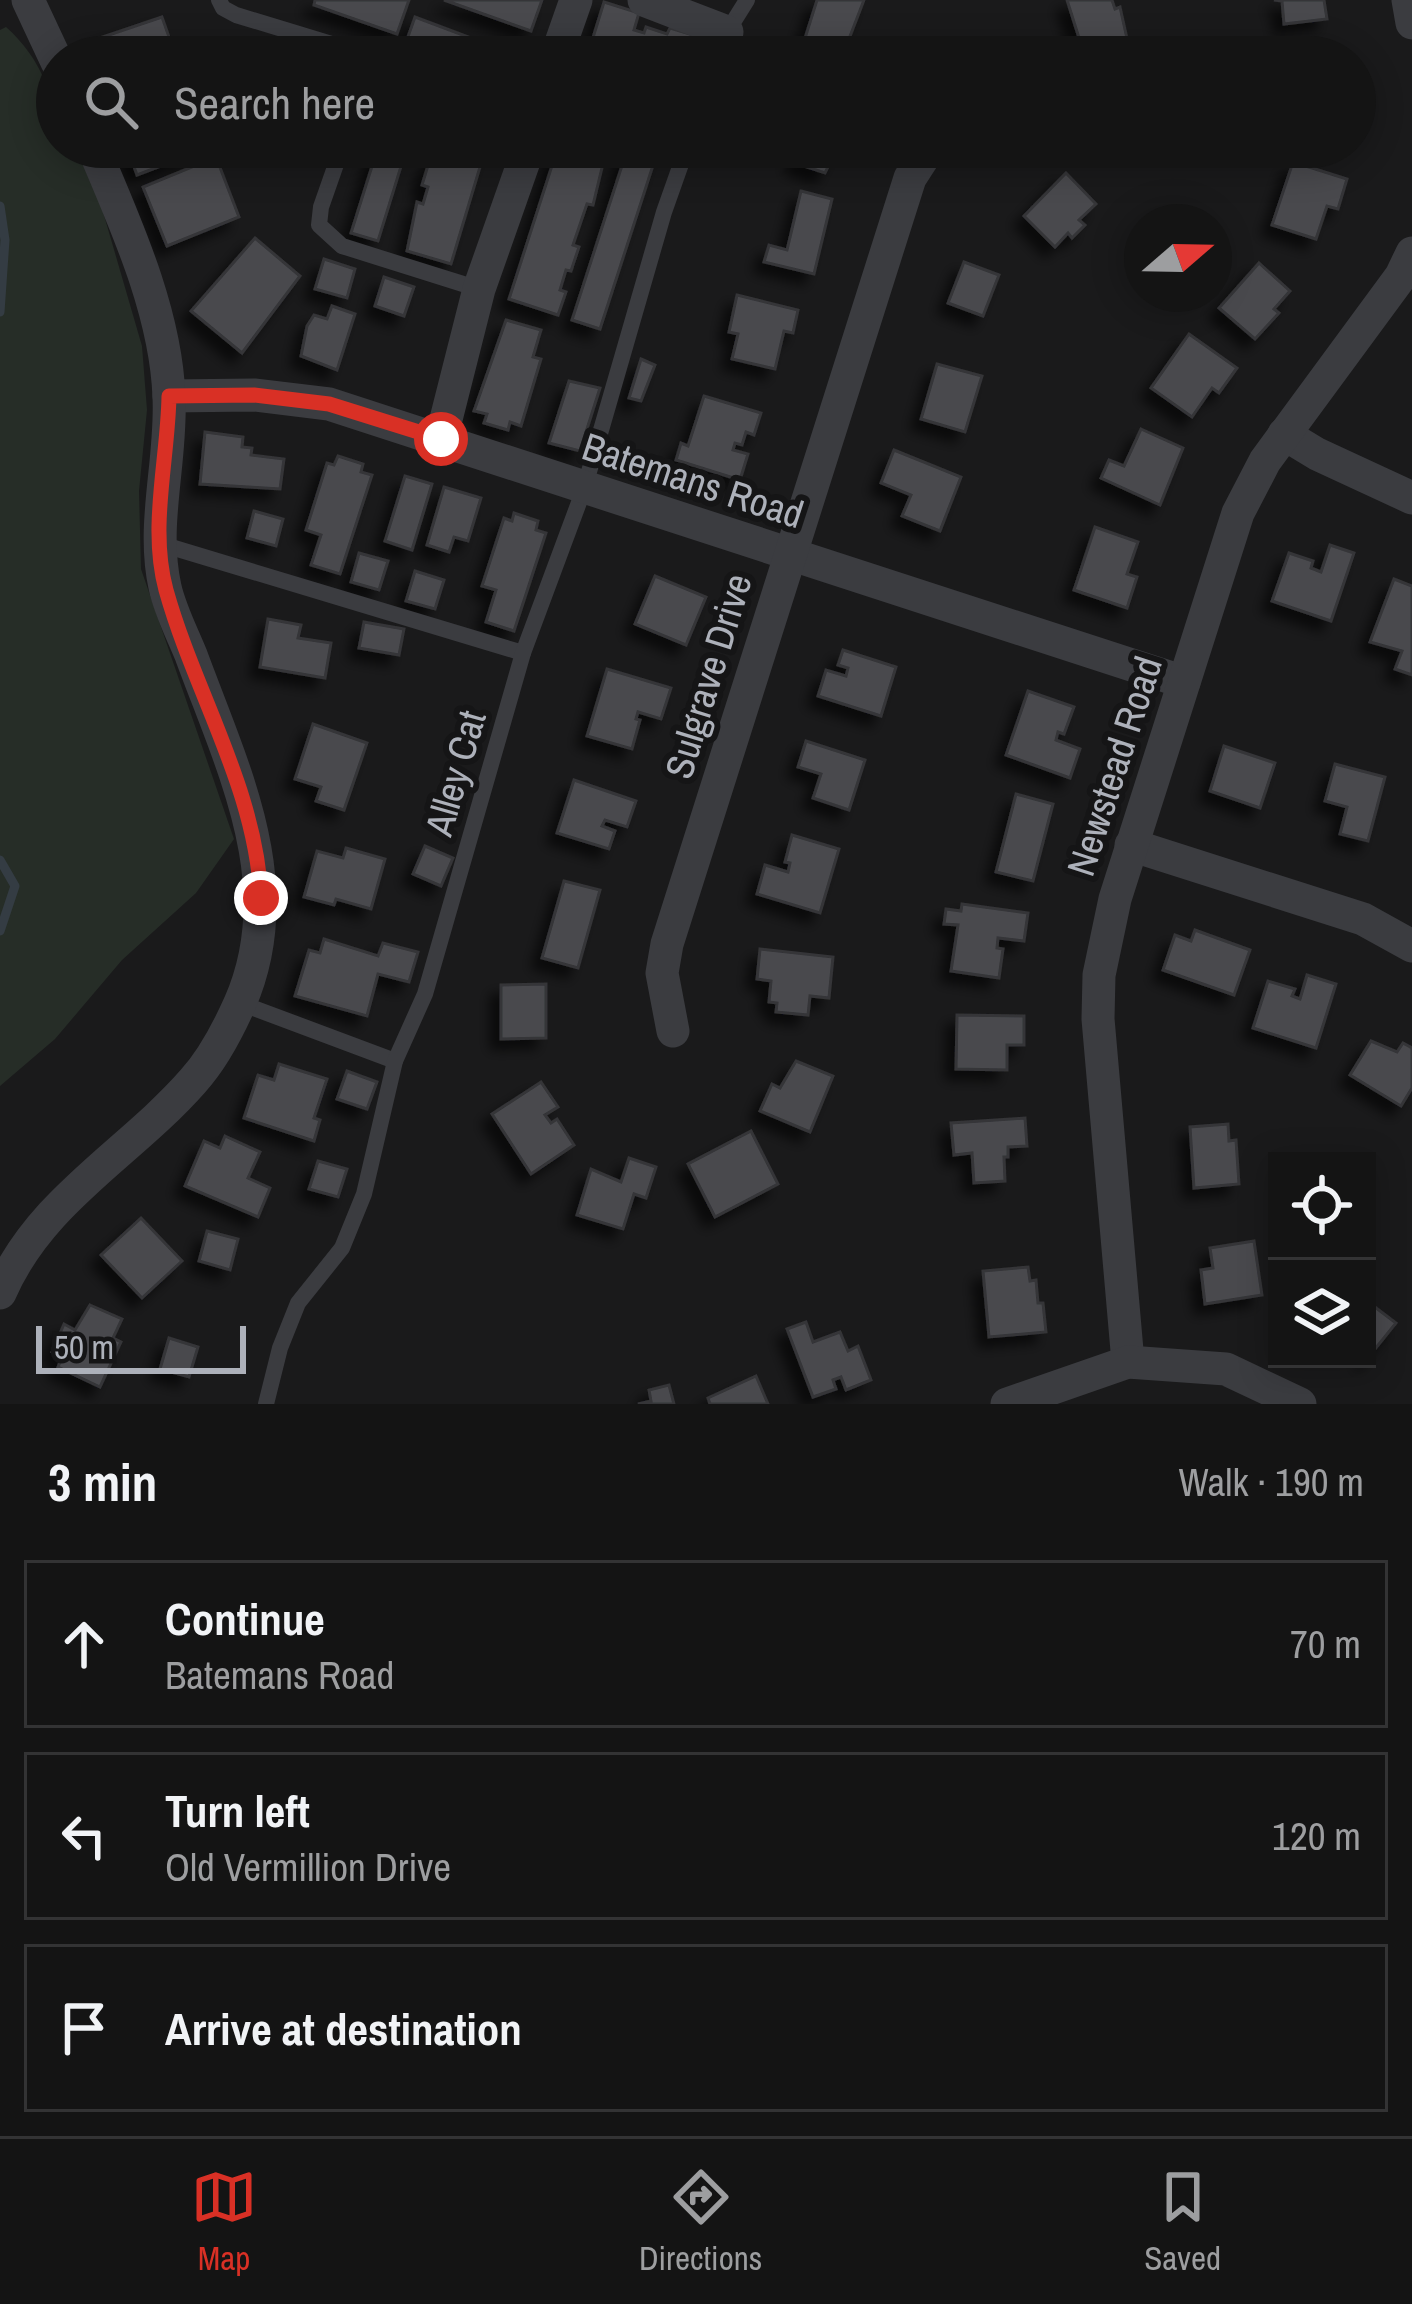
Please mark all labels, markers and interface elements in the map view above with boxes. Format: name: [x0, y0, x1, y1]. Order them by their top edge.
search box: [36, 36, 1376, 168]
icon: search: [78, 69, 144, 135]
text: Search here: [174, 72, 375, 133]
north arrow: [1124, 204, 1232, 312]
route start: [414, 412, 468, 466]
street label: Batemans Road: [576, 420, 810, 540]
street label: Sulgrave Drive: [652, 567, 764, 785]
street label: Newstead Road: [1054, 650, 1174, 882]
street label: Alley Cat: [412, 704, 498, 843]
route end: [234, 871, 288, 925]
map controls: [1268, 1152, 1376, 1368]
button: locate: [1268, 1152, 1376, 1260]
button: layers: [1268, 1260, 1376, 1368]
scale bar: [36, 1320, 246, 1373]
text: 50 m: [54, 1325, 114, 1369]
text: 3 min: [48, 1448, 157, 1517]
text: Walk · 190 m: [1179, 1456, 1364, 1508]
text: Continue: [165, 1588, 325, 1649]
icon: ahead: [51, 1611, 117, 1677]
text: 70 m: [1290, 1618, 1361, 1670]
text: Batemans Road: [165, 1649, 394, 1701]
text: Turn left: [165, 1780, 310, 1841]
icon: left: [51, 1803, 117, 1869]
text: 120 m: [1272, 1810, 1361, 1862]
text: Old Vermillion Drive: [165, 1841, 451, 1893]
icon: arrive: [51, 1995, 117, 2061]
text: Arrive at destination: [165, 1998, 522, 2059]
tab: Map: [191, 2164, 257, 2280]
tab: Directions: [639, 2164, 762, 2280]
tab: Saved: [1144, 2164, 1221, 2280]

